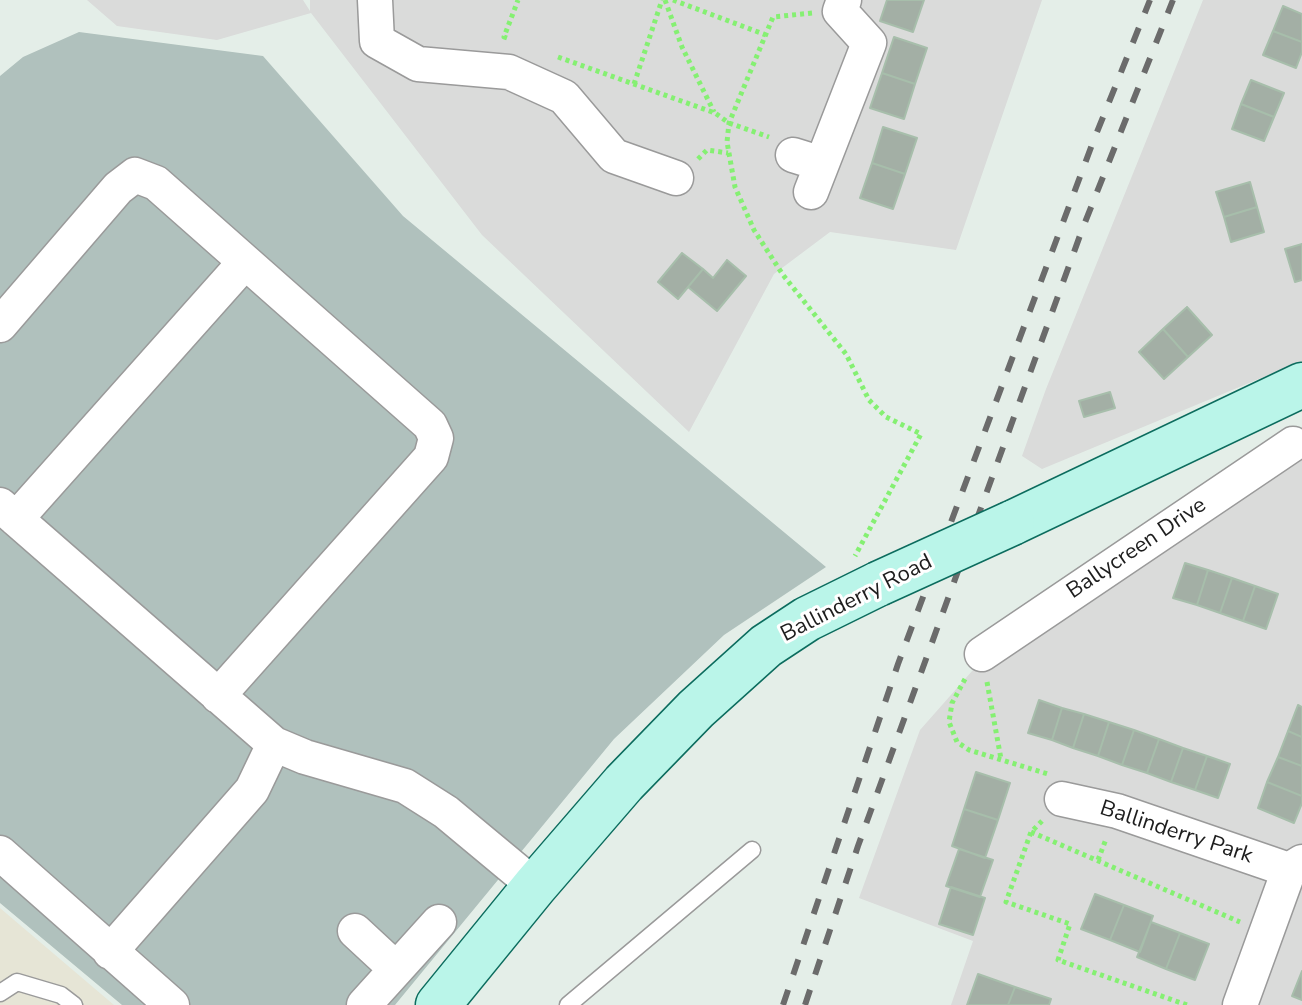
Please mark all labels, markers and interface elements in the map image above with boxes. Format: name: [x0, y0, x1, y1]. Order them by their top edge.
street label: Ballycreen Drive: [1062, 493, 1212, 605]
street label: Ballinderry Road: [777, 550, 937, 648]
street label: Ballinderry Park: [1096, 796, 1256, 870]

